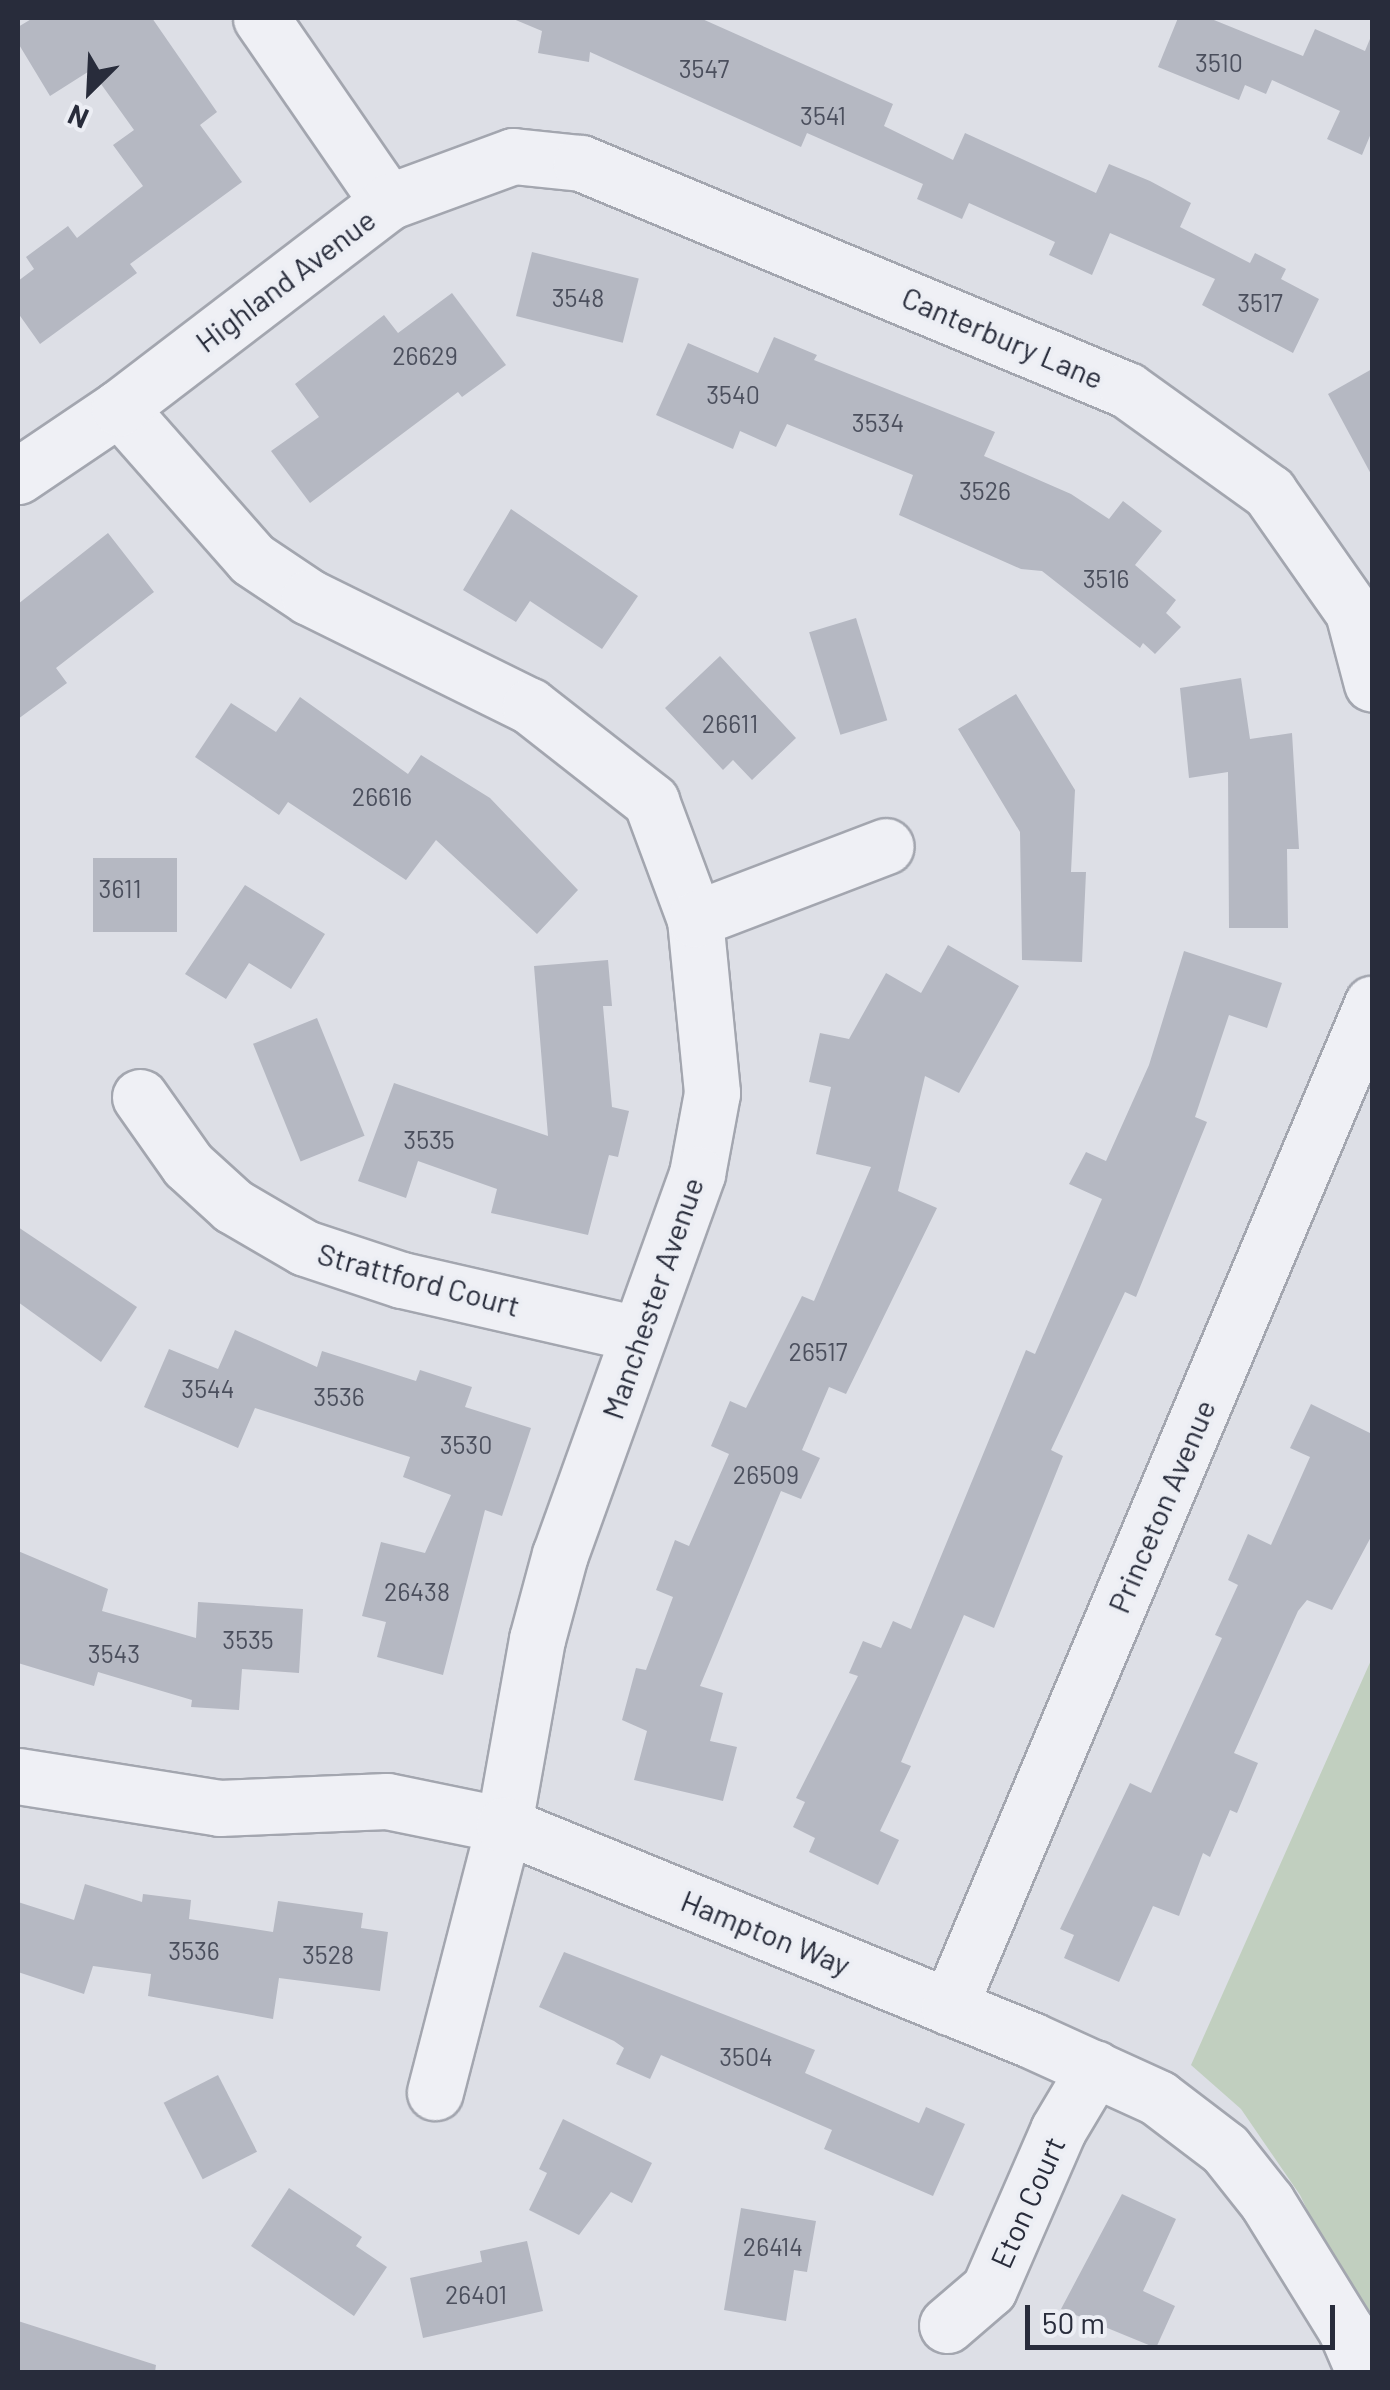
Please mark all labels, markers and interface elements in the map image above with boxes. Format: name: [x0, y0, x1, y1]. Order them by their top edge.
north arrow: [40, 40, 140, 140]
house number: 3510: [1195, 47, 1243, 77]
house number: 3547: [679, 53, 729, 83]
text: N: [62, 98, 93, 137]
house number: 3541: [800, 100, 846, 130]
street label: Highland Avenue: [188, 201, 382, 359]
street label: Canterbury Lane: [897, 278, 1109, 396]
house number: 3548: [552, 282, 604, 312]
house number: 3517: [1237, 287, 1283, 317]
house number: 26629: [392, 340, 458, 370]
house number: 3540: [706, 379, 760, 409]
house number: 3534: [852, 407, 904, 437]
house number: 3526: [959, 475, 1011, 505]
house number: 3516: [1083, 563, 1129, 593]
house number: 26611: [702, 708, 758, 738]
house number: 26616: [352, 781, 412, 811]
house number: 3611: [99, 873, 141, 903]
house number: 3535: [403, 1124, 455, 1154]
street label: Manchester Avenue: [594, 1172, 710, 1424]
street label: Strattford Court: [314, 1235, 524, 1323]
house number: 26517: [789, 1336, 847, 1366]
house number: 3544: [181, 1373, 235, 1403]
house number: 3536: [313, 1381, 365, 1411]
street label: Princeton Avenue: [1100, 1394, 1222, 1618]
house number: 3530: [440, 1429, 492, 1459]
house number: 26509: [733, 1459, 799, 1489]
house number: 26438: [384, 1576, 450, 1606]
house number: 3535: [222, 1624, 274, 1654]
house number: 3543: [88, 1638, 140, 1668]
street label: Hampton Way: [676, 1882, 856, 1982]
house number: 3536: [168, 1935, 220, 1965]
house number: 3528: [302, 1939, 354, 1969]
house number: 3504: [719, 2041, 773, 2071]
street label: Eton Court: [982, 2131, 1072, 2273]
house number: 26414: [743, 2231, 803, 2261]
house number: 26401: [445, 2279, 507, 2309]
scale bar: [1030, 2285, 1340, 2347]
text: 50 m: [1042, 2304, 1105, 2340]

